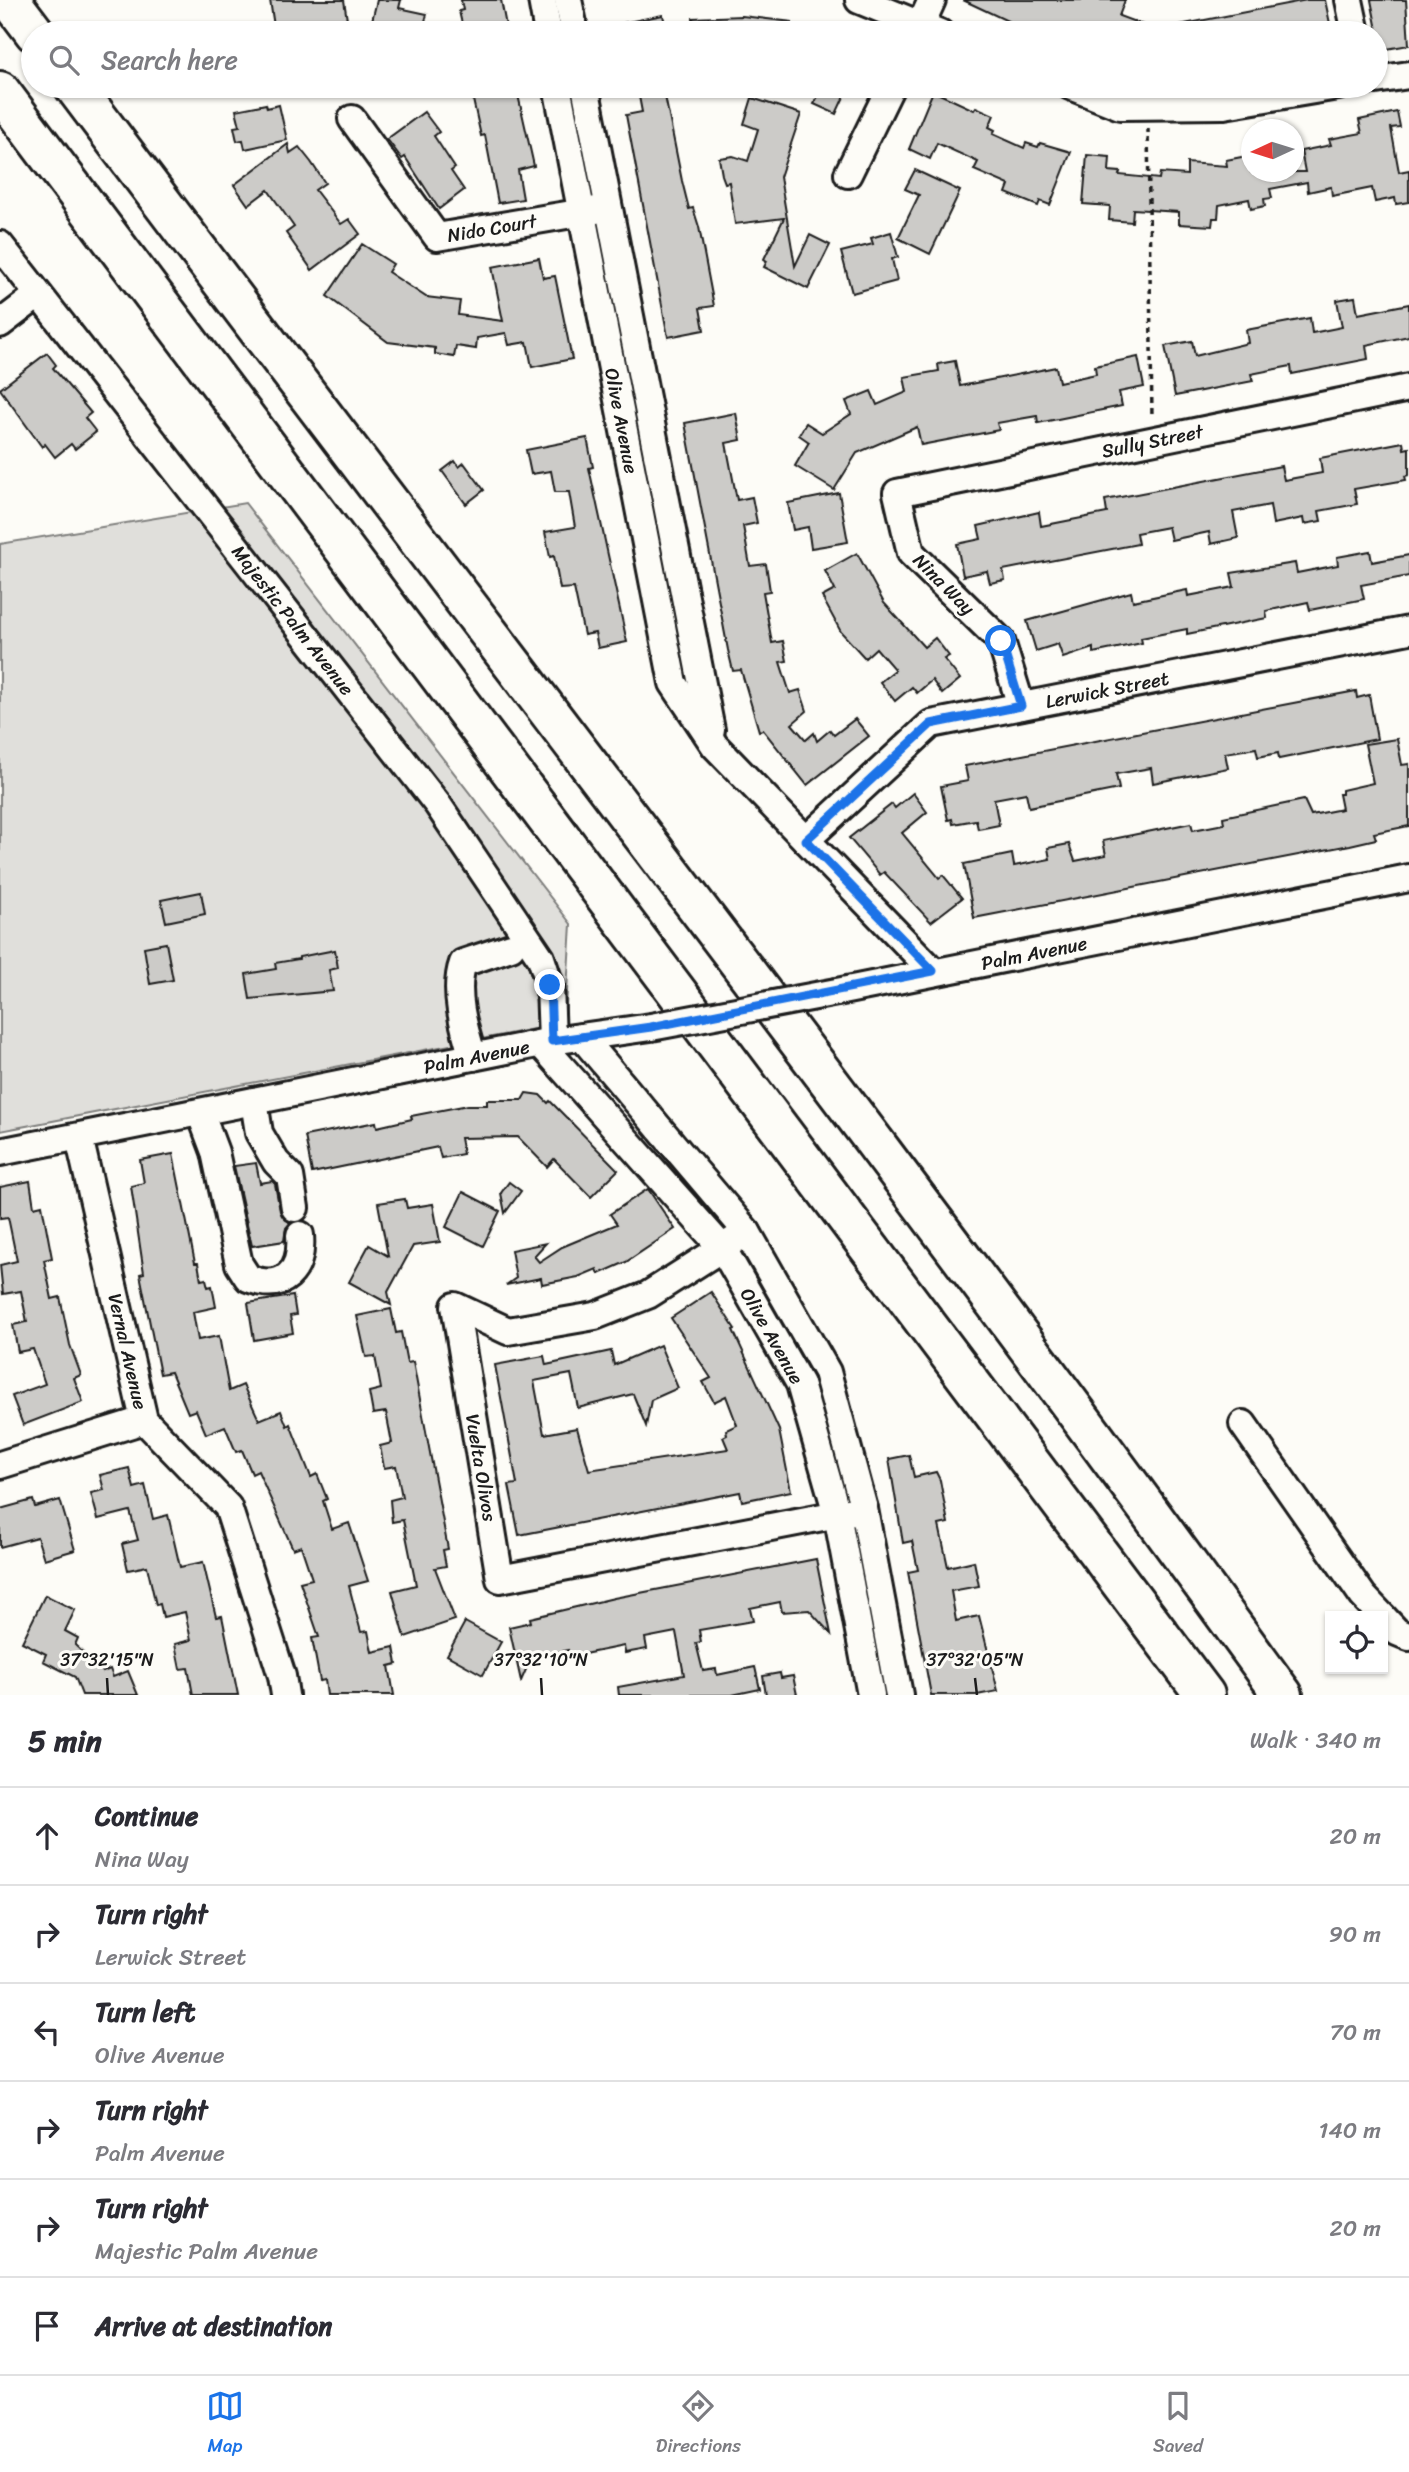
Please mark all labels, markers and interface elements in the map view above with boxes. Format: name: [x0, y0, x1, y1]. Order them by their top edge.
search box: [21, 21, 1388, 98]
text: Search here: [101, 37, 238, 83]
icon: search: [45, 41, 83, 79]
north arrow: [1241, 119, 1304, 182]
street label: Nido Court: [445, 204, 540, 251]
street label: Olive Avenue: [596, 365, 648, 477]
street label: Sully Street: [1098, 414, 1207, 467]
street label: Majestic Palm Avenue: [223, 537, 363, 703]
street label: Nina Way: [905, 545, 983, 623]
route start: [985, 625, 1016, 656]
street label: Lerwick Street: [1042, 661, 1172, 718]
street label: Palm Avenue: [978, 926, 1090, 979]
route end: [534, 969, 565, 1000]
street label: Palm Avenue: [421, 1029, 533, 1083]
street label: Olive Avenue: [732, 1281, 813, 1391]
street label: Vernal Avenue: [99, 1290, 158, 1413]
street label: Vuelta Olivos: [457, 1411, 507, 1524]
map controls: [1325, 1611, 1388, 1674]
button: locate: [1325, 1611, 1388, 1674]
text: 37°32'15"N: [60, 1644, 154, 1676]
text: 37°32'10"N: [494, 1644, 588, 1676]
text: 37°32'05"N: [926, 1644, 1024, 1676]
text: 5 min: [28, 1714, 102, 1768]
text: Walk · 340 m: [1250, 1720, 1381, 1761]
text: Continue: [95, 1793, 198, 1839]
text: 20 m: [1330, 1816, 1381, 1857]
icon: ahead: [28, 1817, 66, 1855]
text: Nina Way: [95, 1839, 189, 1880]
text: Turn right: [95, 1891, 208, 1937]
text: 90 m: [1329, 1914, 1381, 1955]
icon: right: [28, 1915, 66, 1953]
text: Lerwick Street: [95, 1937, 246, 1978]
text: Turn left: [95, 1989, 195, 2035]
text: 70 m: [1330, 2012, 1381, 2053]
icon: left: [28, 2013, 66, 2051]
text: Olive Avenue: [95, 2035, 225, 2076]
text: Turn right: [95, 2087, 208, 2133]
text: 140 m: [1319, 2110, 1381, 2151]
icon: right: [28, 2111, 66, 2149]
text: Palm Avenue: [95, 2133, 225, 2174]
text: Turn right: [95, 2185, 208, 2231]
text: 20 m: [1330, 2208, 1381, 2249]
icon: right: [28, 2209, 66, 2247]
text: Majestic Palm Avenue: [95, 2231, 318, 2272]
text: Arrive at destination: [95, 2303, 332, 2349]
icon: arrive: [28, 2307, 66, 2345]
tab: Map: [206, 2387, 244, 2462]
tab: Directions: [656, 2387, 741, 2462]
tab: Saved: [1153, 2387, 1203, 2462]

